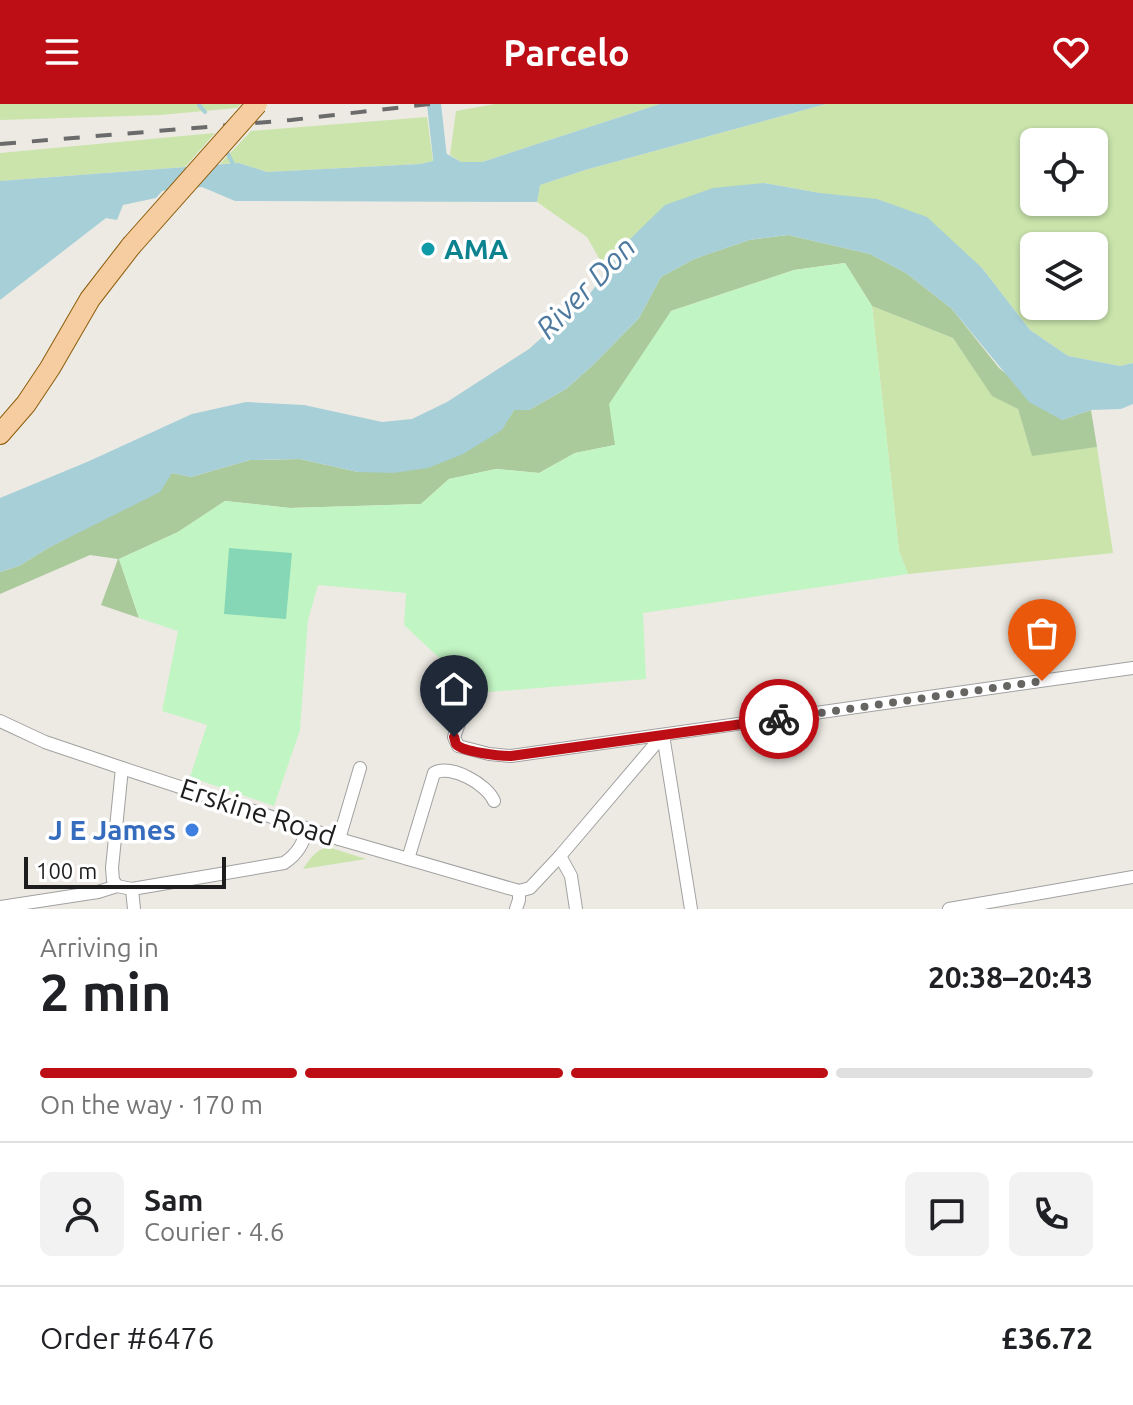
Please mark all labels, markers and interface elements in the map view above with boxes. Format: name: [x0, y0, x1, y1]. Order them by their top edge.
icon: menu: [40, 30, 84, 74]
icon: heart: [1049, 30, 1093, 74]
text: Parcelo: [503, 32, 630, 73]
map controls: [1020, 128, 1108, 320]
button: locate: [1020, 128, 1108, 216]
water label: River Don: [529, 230, 642, 345]
button: layers: [1020, 232, 1108, 320]
place label: AMA: [444, 233, 509, 264]
marker: AMA: [419, 240, 437, 258]
pin: [1008, 599, 1076, 681]
icon: bag: [1020, 611, 1064, 655]
pin: [420, 655, 488, 737]
icon: home: [432, 667, 476, 711]
courier: [739, 679, 819, 759]
icon: bike: [757, 697, 801, 741]
street label: Erskine Road: [176, 772, 340, 851]
place label: J E James: [48, 814, 176, 845]
marker: J E James: [183, 821, 201, 839]
scale bar: [24, 853, 226, 889]
text: 100 m: [36, 858, 97, 883]
text: Arriving in: [40, 933, 159, 962]
text: 20:38–20:43: [928, 960, 1093, 994]
text: 2 min: [40, 963, 171, 1021]
text: On the way · 170 m: [40, 1090, 263, 1119]
button: person: [40, 1172, 124, 1256]
button: chat: [905, 1172, 989, 1256]
button: phone: [1009, 1172, 1093, 1256]
text: Sam: [144, 1183, 203, 1217]
text: Courier · 4.6: [144, 1217, 284, 1246]
text: Order #6476: [40, 1321, 214, 1355]
text: £36.72: [1001, 1321, 1093, 1355]

